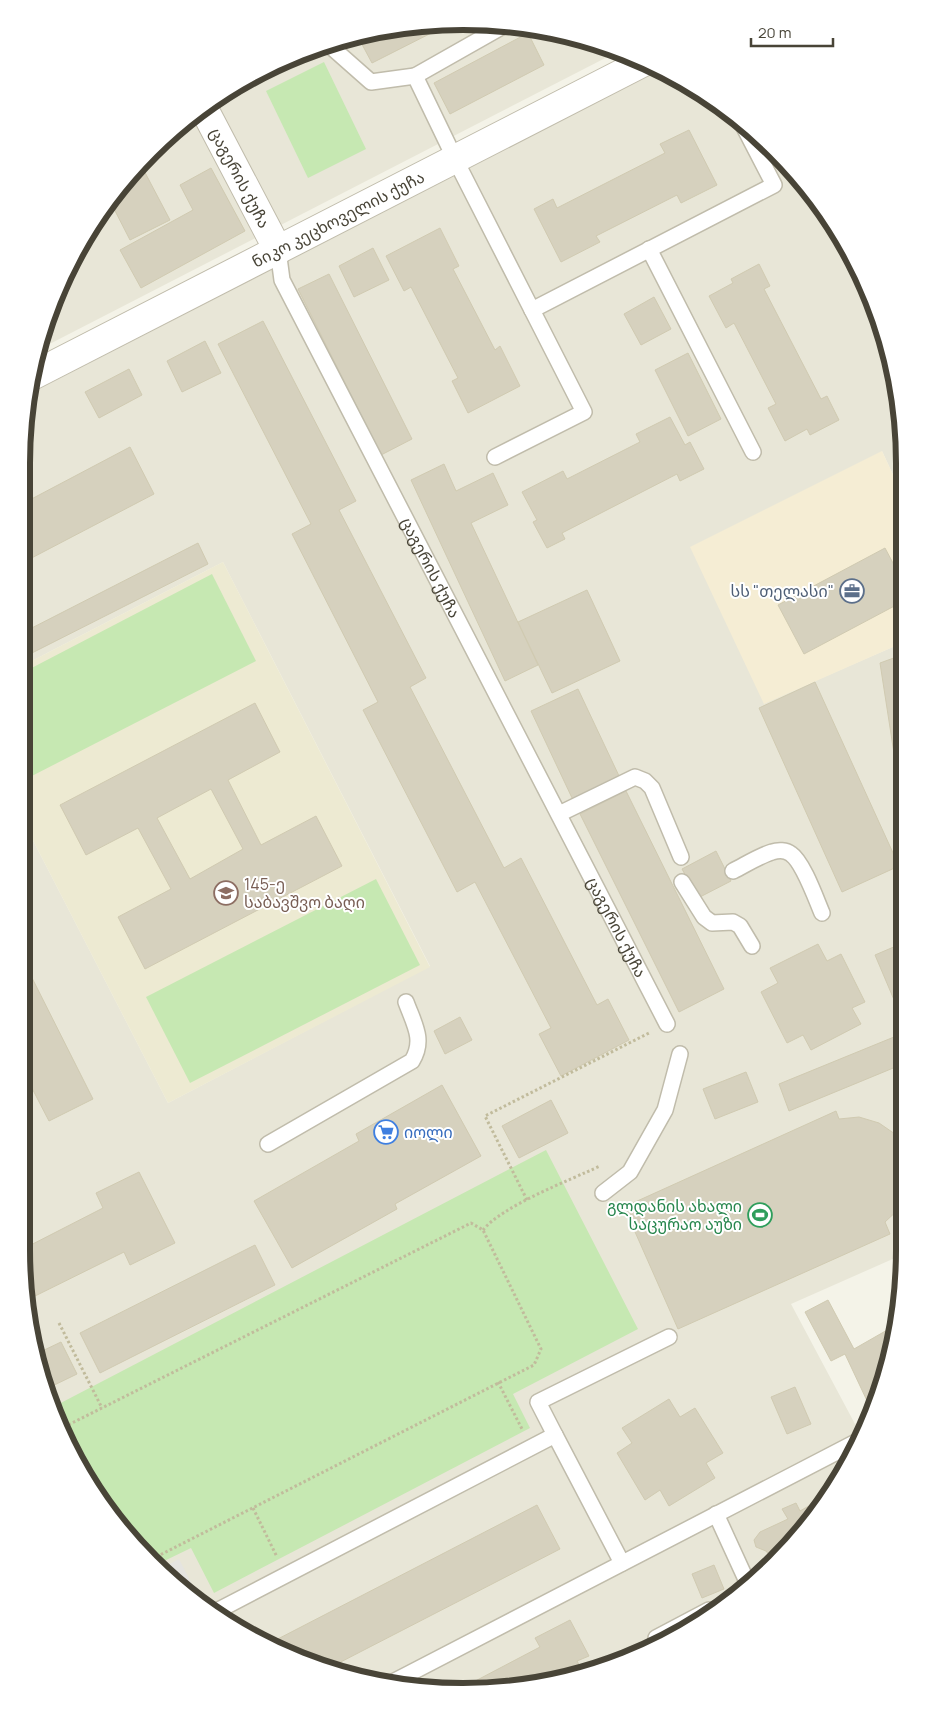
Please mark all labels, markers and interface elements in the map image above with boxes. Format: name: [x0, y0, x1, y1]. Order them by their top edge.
scale bar: [751, 15, 834, 47]
text: 20 m: [758, 22, 791, 43]
street label: ცაგერის ქუჩა: [205, 124, 275, 232]
street label: ნიკო კეცხოველის ქუჩა: [248, 166, 428, 272]
street label: ცაგერის ქუჩა: [396, 514, 466, 622]
office icon: სს "თელასი": [839, 578, 865, 604]
place label: სს "თელასი": [730, 580, 834, 602]
place label: 145-ე საბავშვო ბაღი: [244, 873, 365, 913]
street label: ცაგერის ქუჩა: [582, 873, 652, 981]
school or university icon: 145-ე საბავშვო ბაღი: [213, 880, 239, 906]
supermarket icon: იოლი: [373, 1119, 399, 1145]
place label: იოლი: [404, 1121, 453, 1143]
place label: გლდანის ახალი საცურაო აუზი: [607, 1195, 742, 1235]
sports icon: გლდანის ახალი საცურაო აუზი: [747, 1202, 773, 1228]

